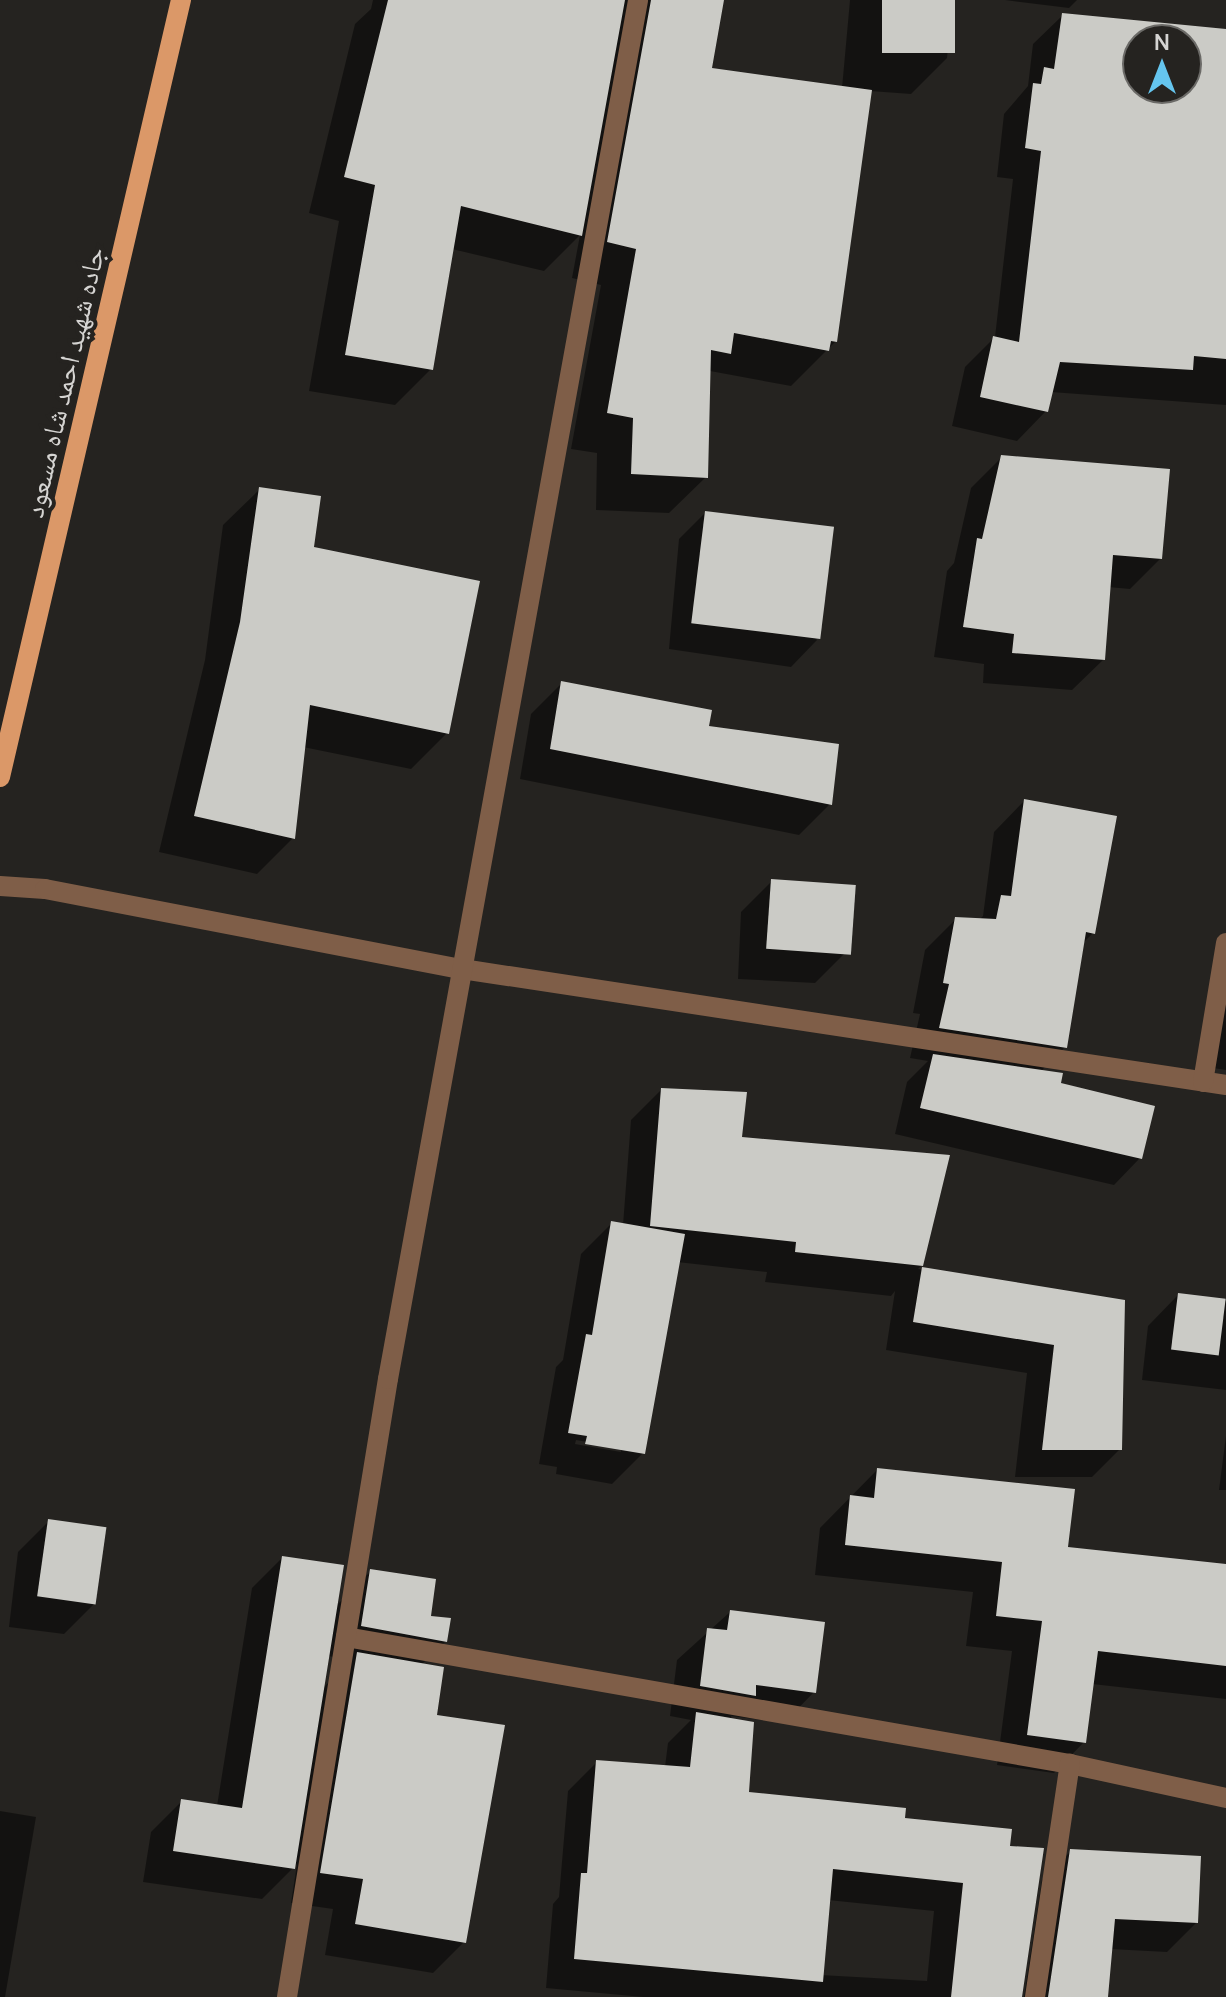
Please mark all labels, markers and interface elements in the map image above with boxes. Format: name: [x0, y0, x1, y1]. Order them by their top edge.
north arrow: [1122, 24, 1202, 104]
text: N: [1154, 27, 1170, 57]
street label: جاده شهيد احمد شاه مسعود: [16, 243, 110, 521]

